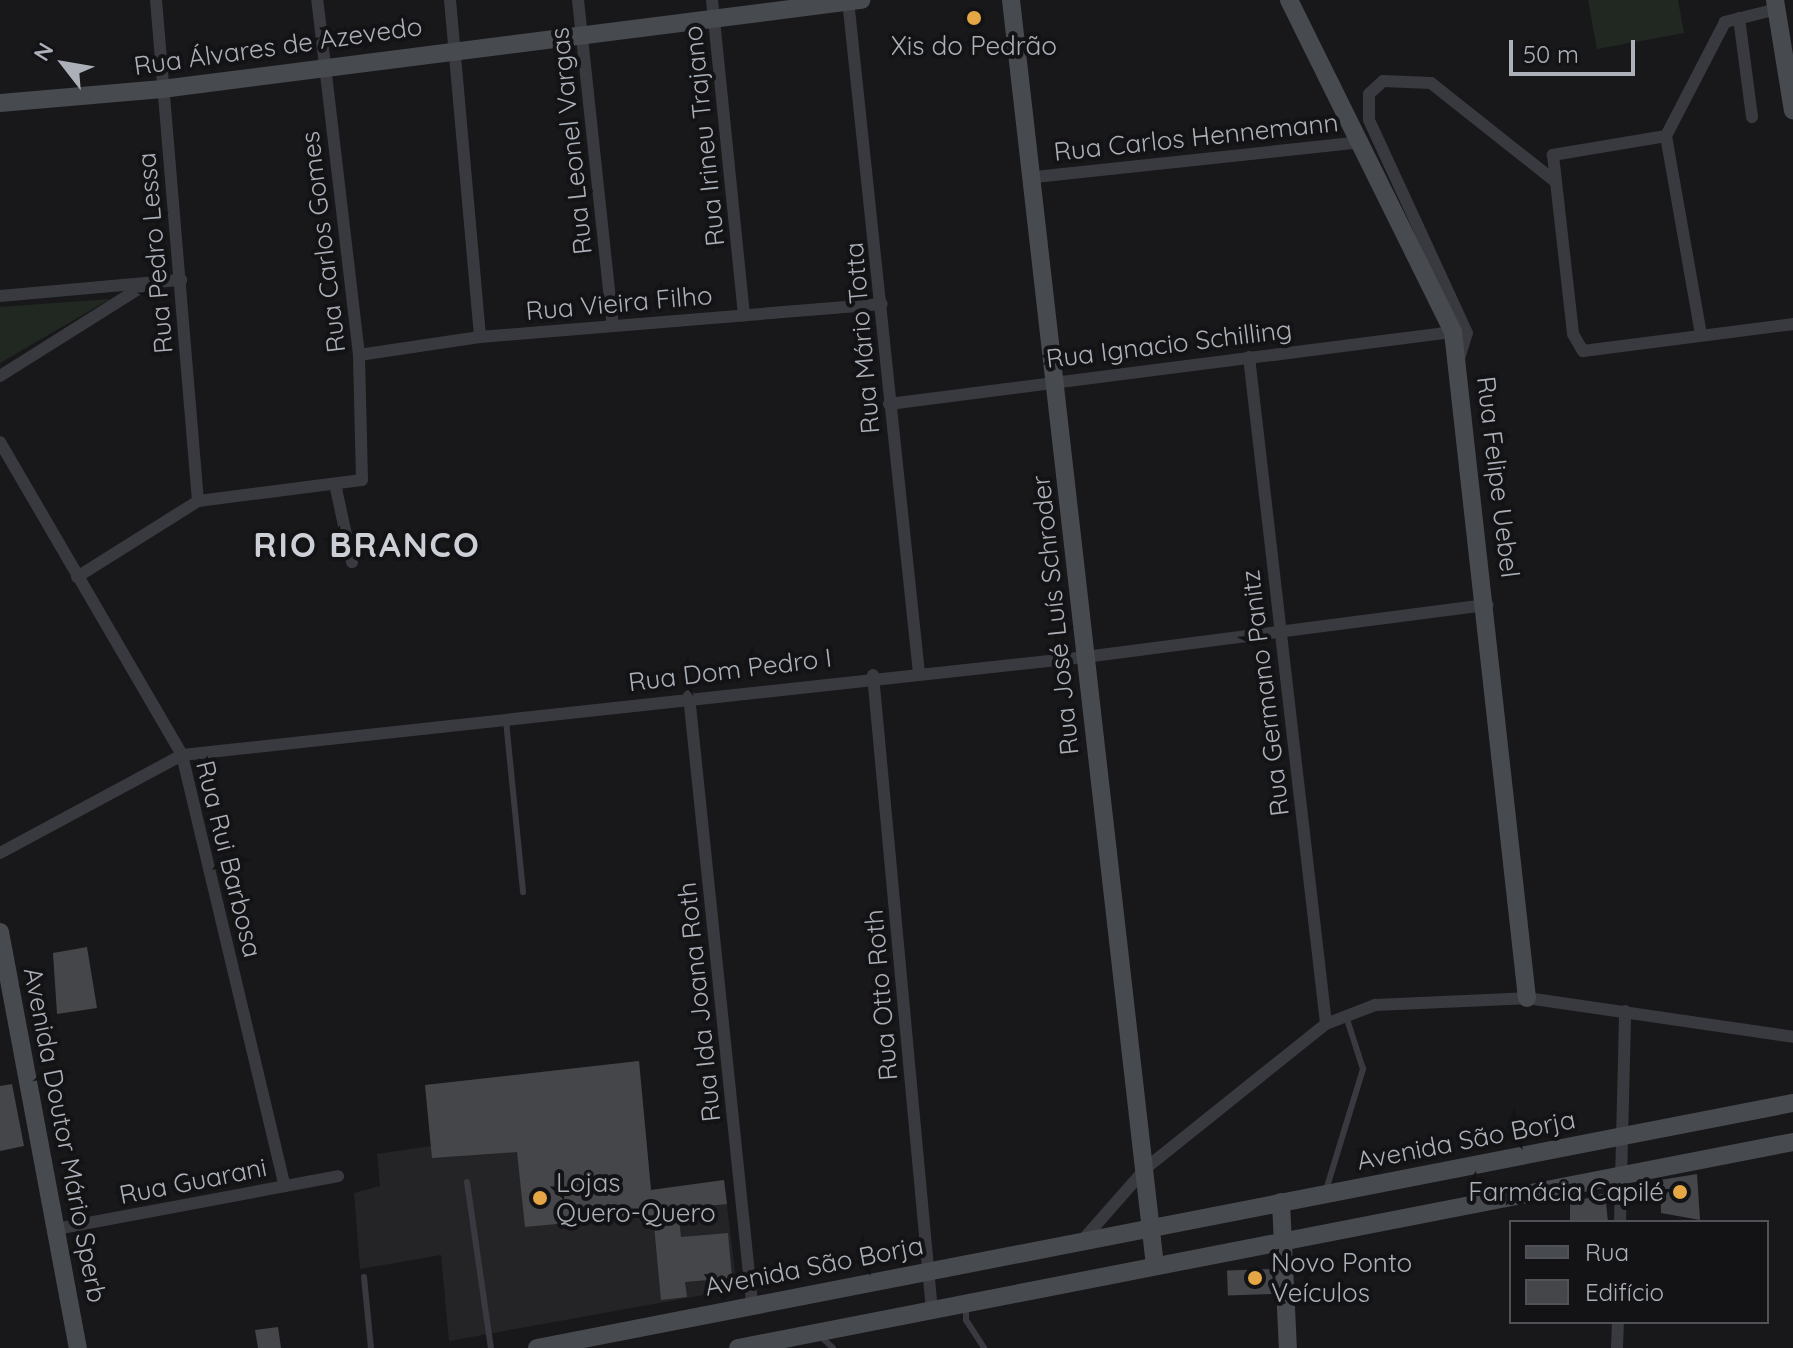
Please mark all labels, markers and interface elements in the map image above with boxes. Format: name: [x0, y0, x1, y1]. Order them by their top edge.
marker: Xis do Pedrão: [965, 9, 983, 27]
street label: Rua Álvares de Azevedo: [132, 10, 424, 82]
north arrow: [24, 24, 104, 104]
street label: Rua Irineu Trajano: [677, 24, 731, 248]
scale bar: [1513, 24, 1639, 74]
street label: Rua Leonel Vargas: [544, 26, 598, 256]
place label: Xis do Pedrão: [891, 30, 1057, 62]
text: N: [27, 38, 60, 66]
text: 50 m: [1523, 39, 1579, 69]
street label: Rua Carlos Hennemann: [1052, 107, 1340, 167]
street label: Rua Carlos Gomes: [294, 130, 352, 354]
street label: Rua Pedro Lessa: [131, 151, 179, 355]
street label: Rua Mário Totta: [838, 241, 886, 435]
street label: Rua Vieira Filho: [524, 279, 714, 327]
street label: Rua Ignacio Schilling: [1044, 313, 1294, 375]
street label: Rua Felipe Uebel: [1470, 375, 1526, 579]
street label: Rua José Luís Schroder: [1025, 473, 1085, 757]
district label: RIO BRANCO: [253, 525, 481, 565]
street label: Rua Germano Panitz: [1234, 568, 1296, 818]
street label: Rua Dom Pedro I: [627, 642, 833, 698]
street label: Rua Rui Barbosa: [189, 757, 269, 961]
street label: Rua Ida Joana Roth: [671, 881, 727, 1123]
street label: Rua Otto Roth: [858, 908, 904, 1082]
street label: Avenida Doutor Mário Sperb: [17, 965, 113, 1305]
street label: Avenida São Borja: [1354, 1104, 1578, 1176]
street label: Rua Guarani: [117, 1151, 269, 1211]
place label: Lojas Quero-Quero: [556, 1167, 716, 1228]
place label: Farmácia Capilé: [1468, 1176, 1664, 1208]
marker: Farmácia Capilé: [1671, 1183, 1689, 1201]
marker: Lojas Quero-Quero: [531, 1189, 549, 1207]
legend: [1509, 1220, 1769, 1324]
street label: Avenida São Borja: [702, 1230, 926, 1302]
text: Rua: [1585, 1237, 1629, 1267]
place label: Novo Ponto Veículos: [1271, 1247, 1412, 1308]
marker: Novo Ponto Veículos: [1246, 1269, 1264, 1287]
text: Edifício: [1585, 1277, 1664, 1307]

